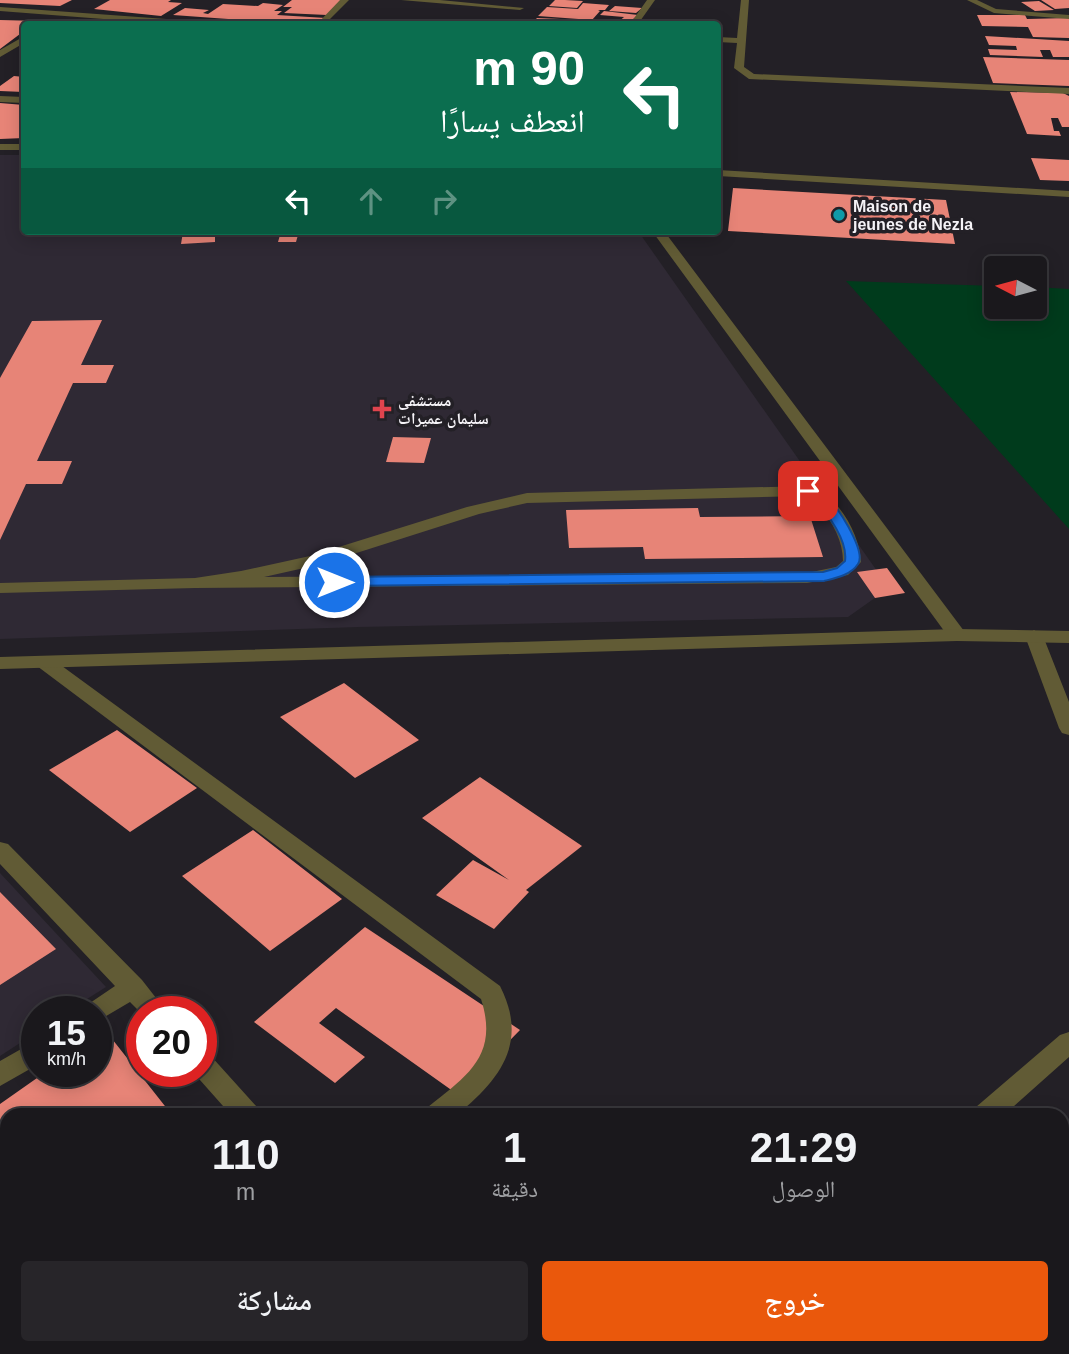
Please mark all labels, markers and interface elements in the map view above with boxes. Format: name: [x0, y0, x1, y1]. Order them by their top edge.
text: 90 m: [473, 41, 585, 95]
icon: left: [609, 49, 700, 140]
text: انعطف يسارًا: [440, 103, 585, 139]
icon: left: [279, 182, 317, 220]
icon: ahead: [352, 182, 390, 220]
icon: right: [425, 182, 463, 220]
place label: Maison de jeunes de Nezla: [852, 198, 973, 233]
marker: Maison de jeunes de Nezla: [831, 207, 847, 223]
north arrow: [984, 256, 1046, 318]
map controls: [984, 256, 1047, 319]
place label: مستشفى سليمان عميرات: [398, 392, 489, 428]
marker: مستشفى سليمان عميرات: [372, 399, 392, 419]
pin: [778, 461, 838, 521]
icon: arrive: [789, 472, 827, 510]
position arrow: [297, 545, 371, 619]
speed limit sign: 20: [126, 996, 217, 1087]
text: 15: [47, 1013, 86, 1052]
text: km/h: [47, 1049, 86, 1069]
text: 1: [503, 1124, 526, 1171]
text: 21:29: [750, 1124, 857, 1171]
text: 110: [212, 1131, 280, 1178]
text: دقيقة: [491, 1176, 538, 1202]
text: الوصول: [772, 1176, 835, 1202]
text: m: [236, 1179, 255, 1205]
button: مشاركة: [21, 1261, 528, 1341]
button: خروج: [542, 1261, 1048, 1341]

